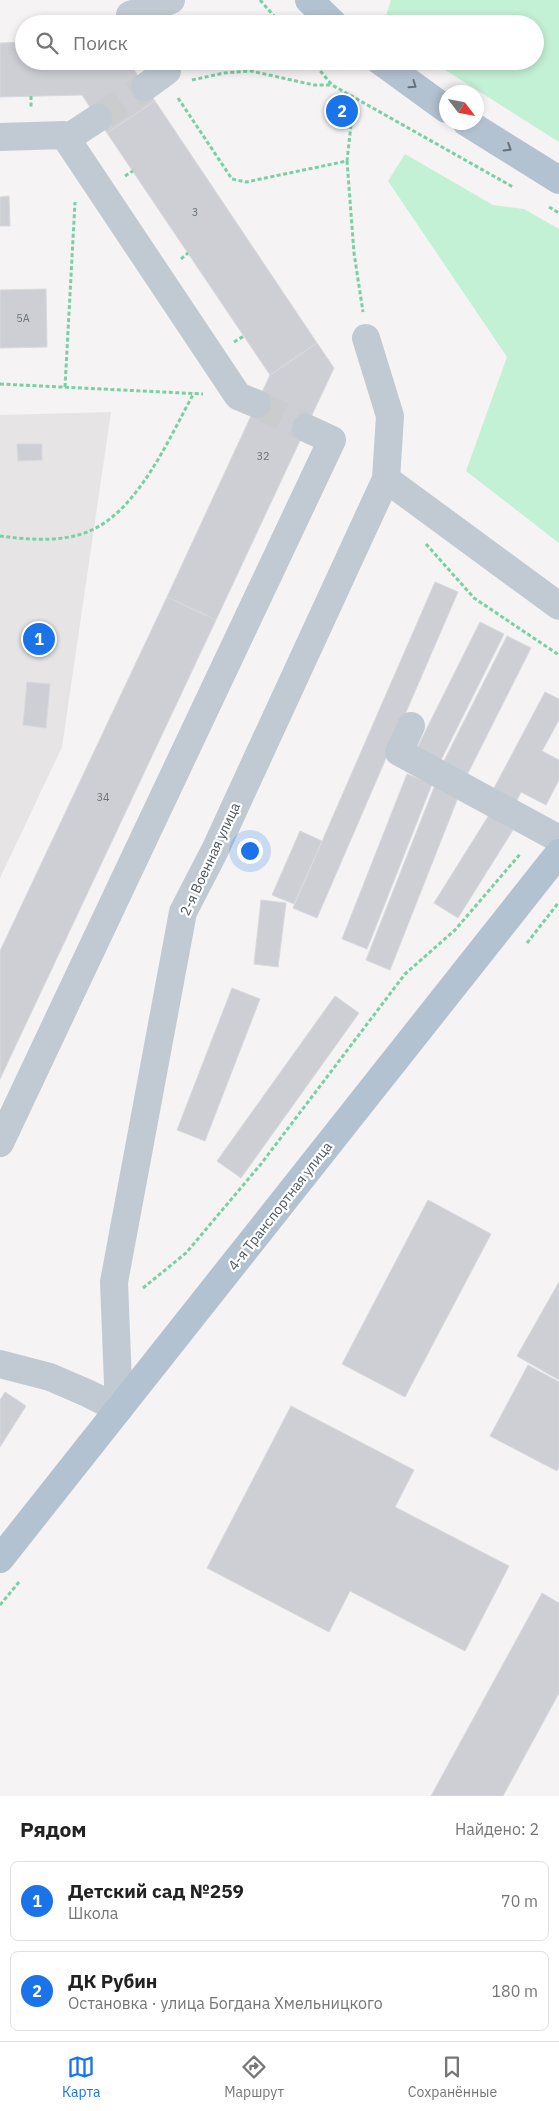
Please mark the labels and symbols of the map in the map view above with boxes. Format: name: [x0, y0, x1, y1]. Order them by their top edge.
one-way arrow: [407, 79, 417, 88]
north arrow: [439, 85, 484, 130]
pin: 2: [326, 92, 358, 130]
one-way arrow: [502, 142, 511, 152]
house number: 3: [192, 205, 198, 219]
house number: 5А: [16, 311, 30, 325]
house number: 32: [256, 449, 270, 463]
pin: 1: [23, 620, 55, 658]
house number: 34: [96, 790, 110, 804]
street label: 2-я Военная улица: [176, 799, 244, 919]
your location: [237, 838, 263, 864]
street label: 4-я Транспортная улица: [224, 1138, 336, 1274]

